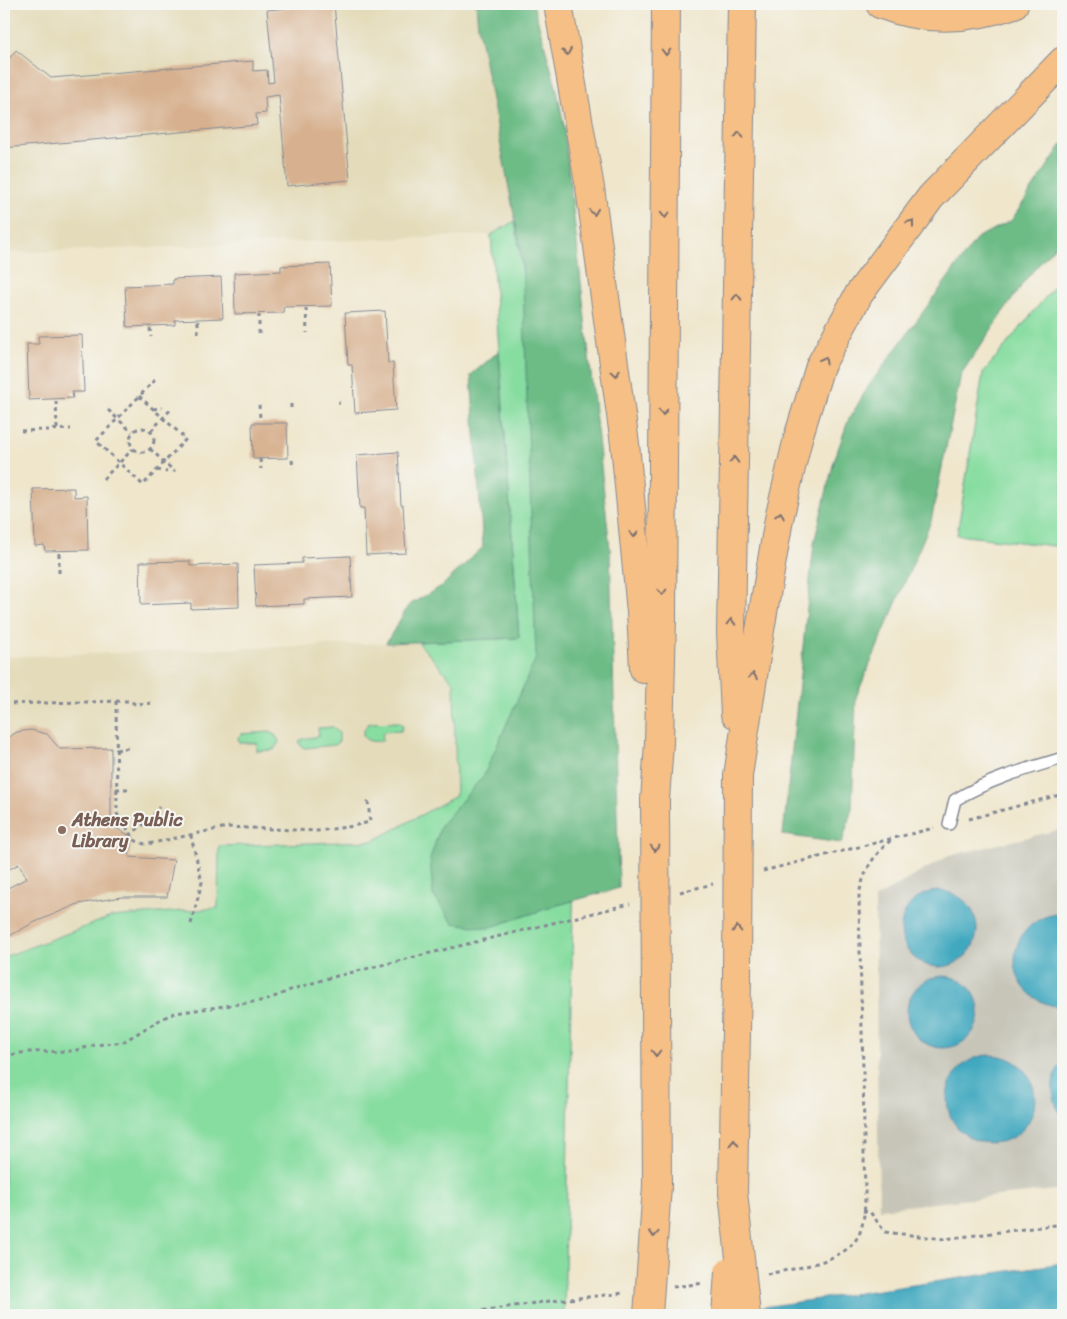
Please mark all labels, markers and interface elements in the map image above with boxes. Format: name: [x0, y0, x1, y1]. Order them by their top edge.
one-way arrow: [561, 47, 571, 56]
one-way arrow: [661, 49, 671, 57]
one-way arrow: [734, 130, 744, 138]
one-way arrow: [588, 208, 598, 216]
one-way arrow: [659, 211, 670, 219]
one-way arrow: [905, 219, 914, 229]
one-way arrow: [731, 293, 742, 301]
one-way arrow: [818, 356, 828, 365]
one-way arrow: [610, 369, 620, 377]
one-way arrow: [658, 409, 668, 417]
one-way arrow: [729, 455, 739, 463]
one-way arrow: [774, 511, 785, 520]
one-way arrow: [628, 531, 639, 539]
one-way arrow: [657, 589, 667, 597]
one-way arrow: [726, 618, 736, 626]
one-way arrow: [747, 671, 758, 679]
place label: Athens Public Library: [71, 804, 183, 857]
marker: Athens Public Library: [56, 824, 68, 836]
one-way arrow: [650, 845, 660, 853]
one-way arrow: [732, 925, 742, 932]
one-way arrow: [651, 1050, 661, 1058]
one-way arrow: [728, 1139, 739, 1147]
one-way arrow: [648, 1231, 659, 1239]

